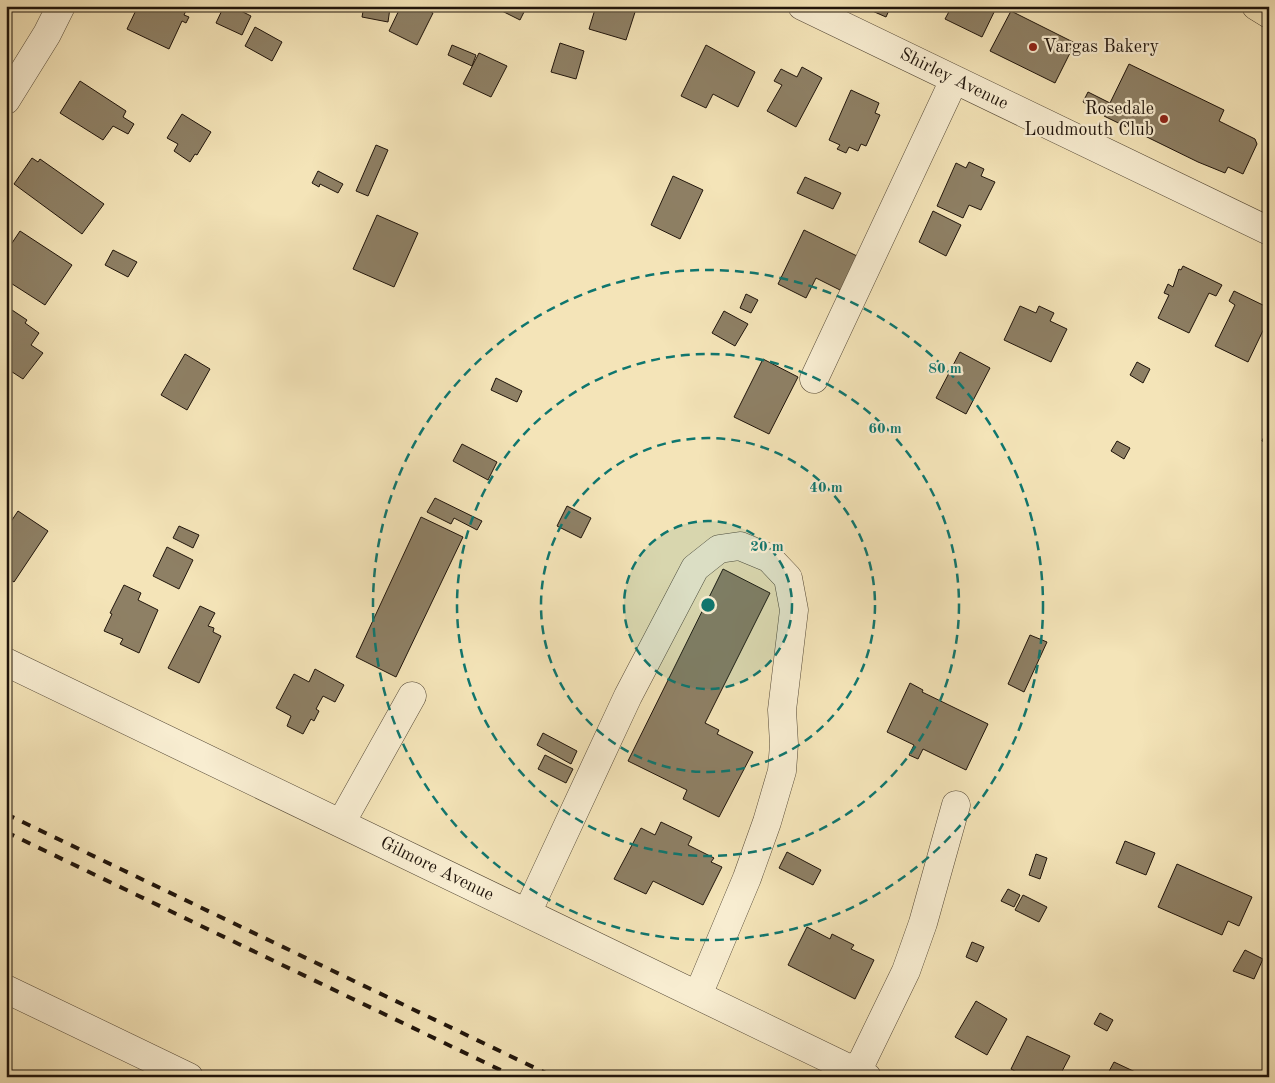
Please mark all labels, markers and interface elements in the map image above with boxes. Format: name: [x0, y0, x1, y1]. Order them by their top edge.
place label: Vargas Bakery: [1043, 38, 1160, 56]
marker: Vargas Bakery: [1027, 41, 1039, 53]
street label: Shirley Avenue: [897, 45, 1011, 113]
place label: Rosedale Loudmouth Club: [1024, 100, 1154, 139]
marker: Rosedale Loudmouth Club: [1158, 113, 1170, 125]
text: 80 m: [928, 362, 962, 377]
text: 60 m: [868, 422, 902, 437]
text: 40 m: [809, 481, 843, 496]
text: 20 m: [750, 540, 784, 555]
centre of rings: [699, 596, 717, 614]
street label: Gilmore Avenue: [377, 834, 497, 904]

